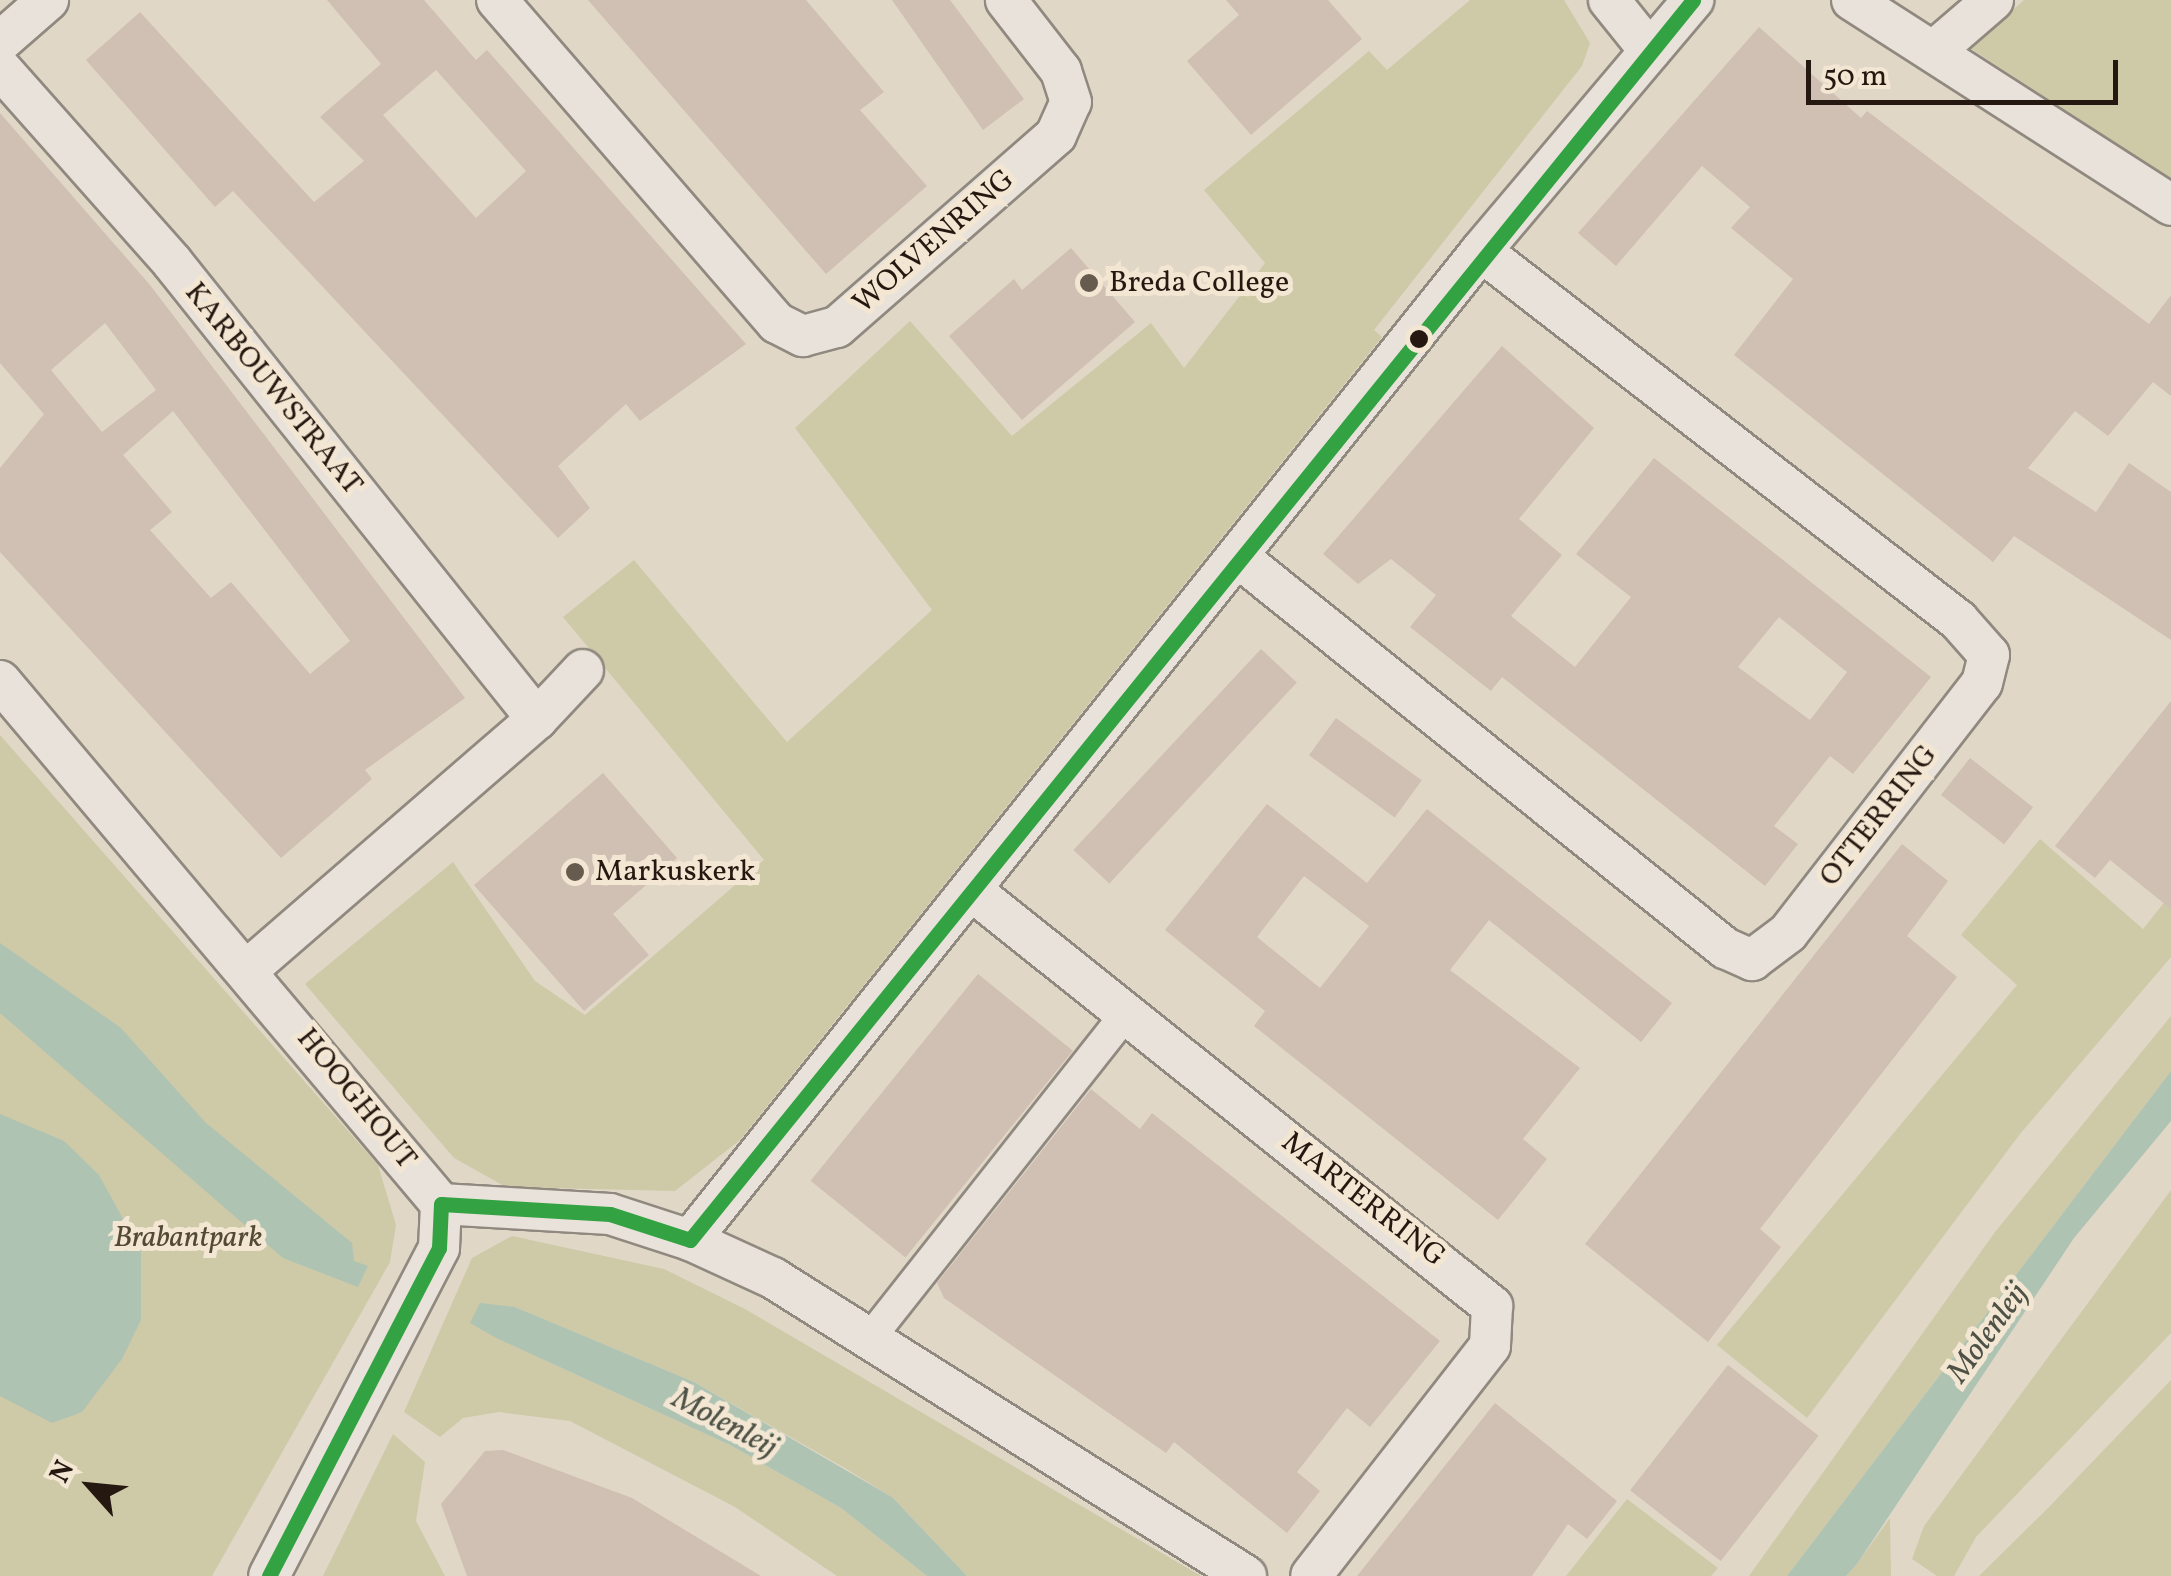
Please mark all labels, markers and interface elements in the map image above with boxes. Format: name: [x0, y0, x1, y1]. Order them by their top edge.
scale bar: [1811, 40, 2124, 102]
text: 50 m: [1823, 56, 1887, 98]
street label: WOLVENRING: [846, 162, 1022, 322]
place label: Breda College: [1109, 265, 1289, 301]
marker: Breda College: [1078, 272, 1100, 294]
street label: KARBOUWSTRAAT: [176, 276, 370, 502]
unlabelled marker: [1409, 329, 1429, 349]
street label: OTTERRING: [1813, 738, 1945, 894]
place label: Markuskerk: [595, 854, 756, 890]
marker: Markuskerk: [564, 861, 586, 883]
street label: HOOGHOUT: [288, 1021, 424, 1177]
street label: MARTERRING: [1274, 1125, 1452, 1275]
park label: Brabantpark: [114, 1220, 262, 1256]
water label: Molenleij: [1940, 1277, 2038, 1391]
water label: Molenleij: [665, 1380, 783, 1468]
north arrow: [40, 1436, 140, 1536]
text: N: [41, 1454, 85, 1490]

